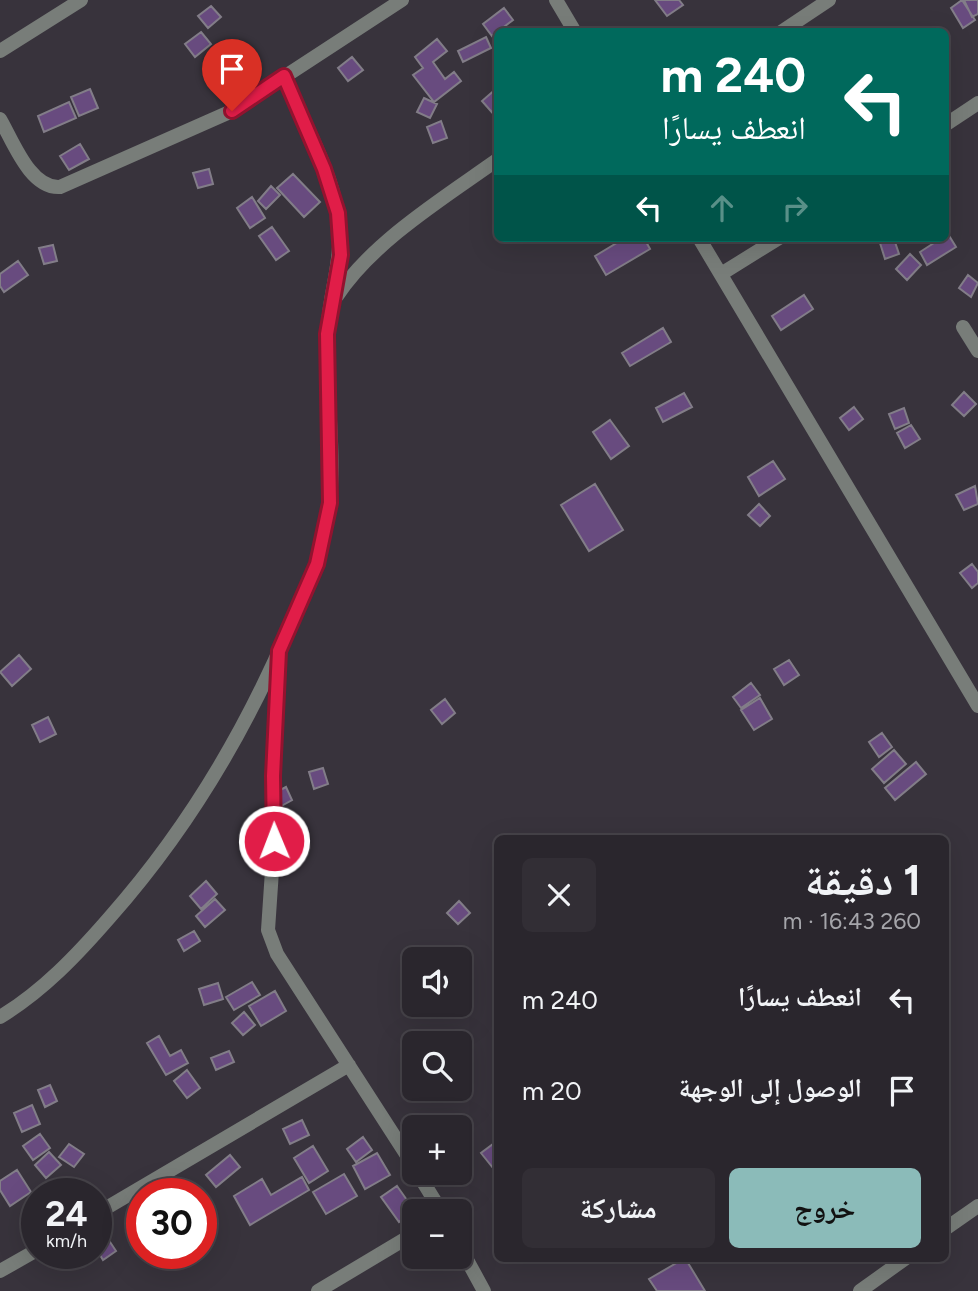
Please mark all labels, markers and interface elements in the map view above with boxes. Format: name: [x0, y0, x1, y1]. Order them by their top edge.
pin: [202, 39, 262, 111]
text: 240 m: [660, 45, 806, 104]
icon: arrive: [213, 50, 251, 88]
icon: left: [830, 56, 921, 147]
text: انعطف يسارًا: [662, 109, 806, 147]
icon: left: [630, 189, 668, 227]
icon: ahead: [703, 189, 741, 227]
icon: right: [776, 189, 814, 227]
position arrow: [237, 804, 311, 878]
text: 1 دقيقة: [805, 855, 921, 906]
button: close: [522, 858, 596, 932]
text: 260 m · 16:43: [783, 907, 921, 935]
map controls: [402, 947, 472, 1269]
button: sound: [402, 947, 472, 1017]
text: انعطف يسارًا: [738, 981, 862, 1013]
icon: left: [883, 981, 921, 1019]
text: 240 m: [522, 984, 598, 1016]
button: search: [402, 1031, 472, 1101]
text: الوصول إلى الوجهة: [679, 1072, 862, 1104]
icon: arrive: [883, 1072, 921, 1110]
text: 20 m: [522, 1075, 582, 1107]
button: +: [402, 1115, 472, 1185]
button: مشاركة: [522, 1168, 715, 1248]
button: خروج: [729, 1168, 921, 1248]
speed limit sign: 30: [126, 1178, 217, 1269]
text: 24: [45, 1193, 88, 1235]
button: −: [402, 1199, 472, 1269]
text: km/h: [46, 1230, 87, 1252]

